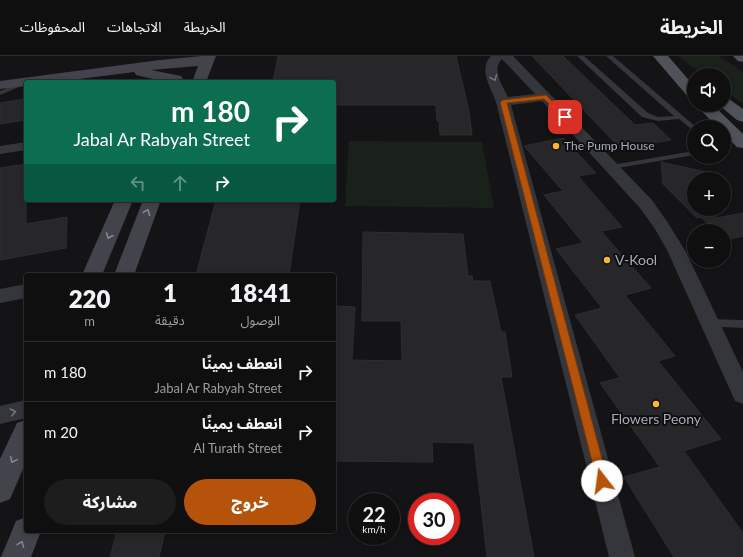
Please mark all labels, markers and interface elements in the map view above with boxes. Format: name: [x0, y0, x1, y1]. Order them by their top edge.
text: الخريطة: [660, 15, 723, 38]
text: المحفوظات: [20, 18, 85, 35]
text: الاتجاهات: [107, 18, 162, 35]
text: الخريطة: [184, 18, 226, 35]
map controls: [687, 68, 731, 268]
button: sound: [687, 68, 731, 112]
one-way arrow: [489, 74, 497, 81]
text: 180 m: [171, 94, 250, 128]
icon: right: [264, 96, 316, 148]
pin: [548, 100, 582, 134]
icon: arrive: [554, 106, 576, 128]
button: search: [687, 120, 731, 164]
text: Jabal Ar Rabyah Street: [74, 128, 250, 150]
place label: The Pump House: [564, 138, 655, 153]
marker: The Pump House: [551, 141, 561, 151]
icon: left: [127, 172, 149, 194]
icon: ahead: [169, 172, 191, 194]
icon: right: [211, 172, 233, 194]
button: +: [687, 172, 731, 216]
one-way arrow: [143, 209, 151, 216]
button: −: [687, 224, 731, 268]
one-way arrow: [106, 231, 114, 239]
place label: V-Kool: [615, 251, 657, 268]
marker: V-Kool: [602, 255, 612, 265]
text: 1: [163, 278, 177, 307]
text: 18:41: [229, 278, 291, 307]
text: 220: [69, 284, 110, 313]
text: دقيقة: [155, 312, 185, 328]
text: الوصول: [241, 312, 280, 328]
text: m: [84, 313, 95, 329]
text: انعطف يمينًا: [202, 354, 282, 372]
icon: right: [294, 361, 316, 383]
text: 180 m: [44, 363, 86, 381]
text: Jabal Ar Rabyah Street: [155, 380, 282, 396]
marker: Flowers Peony: [651, 399, 661, 409]
one-way arrow: [10, 408, 16, 416]
place label: Flowers Peony: [611, 410, 702, 427]
text: انعطف يمينًا: [202, 414, 282, 432]
icon: right: [294, 421, 316, 443]
text: 20 m: [44, 423, 78, 441]
text: Al Turath Street: [193, 440, 282, 456]
one-way arrow: [10, 456, 18, 464]
position arrow: [581, 460, 623, 502]
button: مشاركة: [44, 479, 176, 525]
button: خروج: [184, 479, 316, 525]
speed limit sign: 30: [408, 493, 460, 545]
text: 22: [362, 502, 386, 526]
text: km/h: [362, 523, 386, 535]
one-way arrow: [16, 541, 24, 548]

